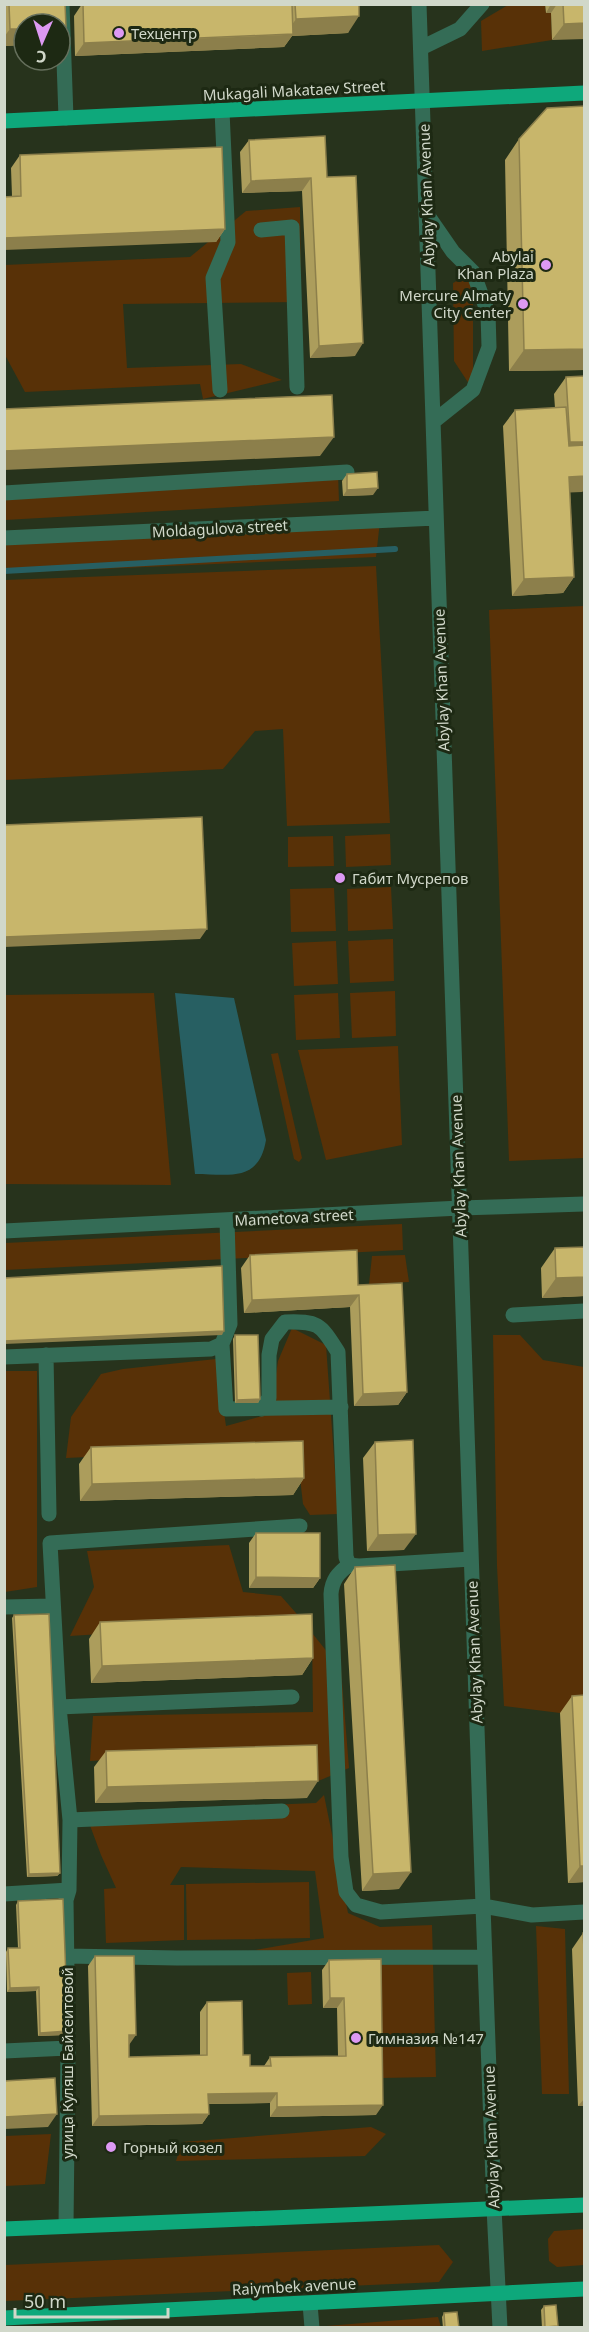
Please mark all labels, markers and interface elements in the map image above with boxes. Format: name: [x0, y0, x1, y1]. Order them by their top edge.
north arrow: [12, 12, 72, 72]
place label: Техцентр: [131, 23, 197, 43]
marker: Техцентр: [112, 26, 126, 40]
text: С: [35, 46, 47, 68]
street label: Mukagali Makataev Street: [202, 75, 386, 105]
street label: Abylay Khan Avenue: [414, 123, 438, 267]
place label: Abylai Khan Plaza: [457, 246, 534, 283]
marker: Abylai Khan Plaza: [539, 258, 553, 272]
place label: Mercure Almaty City Center: [399, 285, 511, 322]
marker: Mercure Almaty City Center: [516, 297, 530, 311]
street label: Moldagulova street: [152, 514, 289, 542]
street label: Abylay Khan Avenue: [429, 608, 453, 752]
place label: Габит Мусрепов: [352, 868, 469, 888]
marker: Габит Мусрепов: [333, 871, 347, 885]
street label: Abylay Khan Avenue: [446, 1094, 470, 1238]
street label: Mametovа street: [234, 1204, 355, 1230]
street label: Abylay Khan Avenue: [462, 1580, 486, 1724]
street label: улица Куляш Байсеитовой: [57, 1967, 77, 2159]
place label: Гимназия №147: [368, 2028, 484, 2048]
marker: Гимназия №147: [349, 2031, 363, 2045]
street label: Abylay Khan Avenue: [479, 2065, 503, 2209]
place label: Горный козел: [123, 2137, 223, 2157]
marker: Горный козел: [104, 2140, 118, 2154]
street label: Raiymbek avenue: [231, 2273, 357, 2299]
scale bar: [15, 2281, 168, 2319]
text: 50 m: [24, 2289, 66, 2313]

